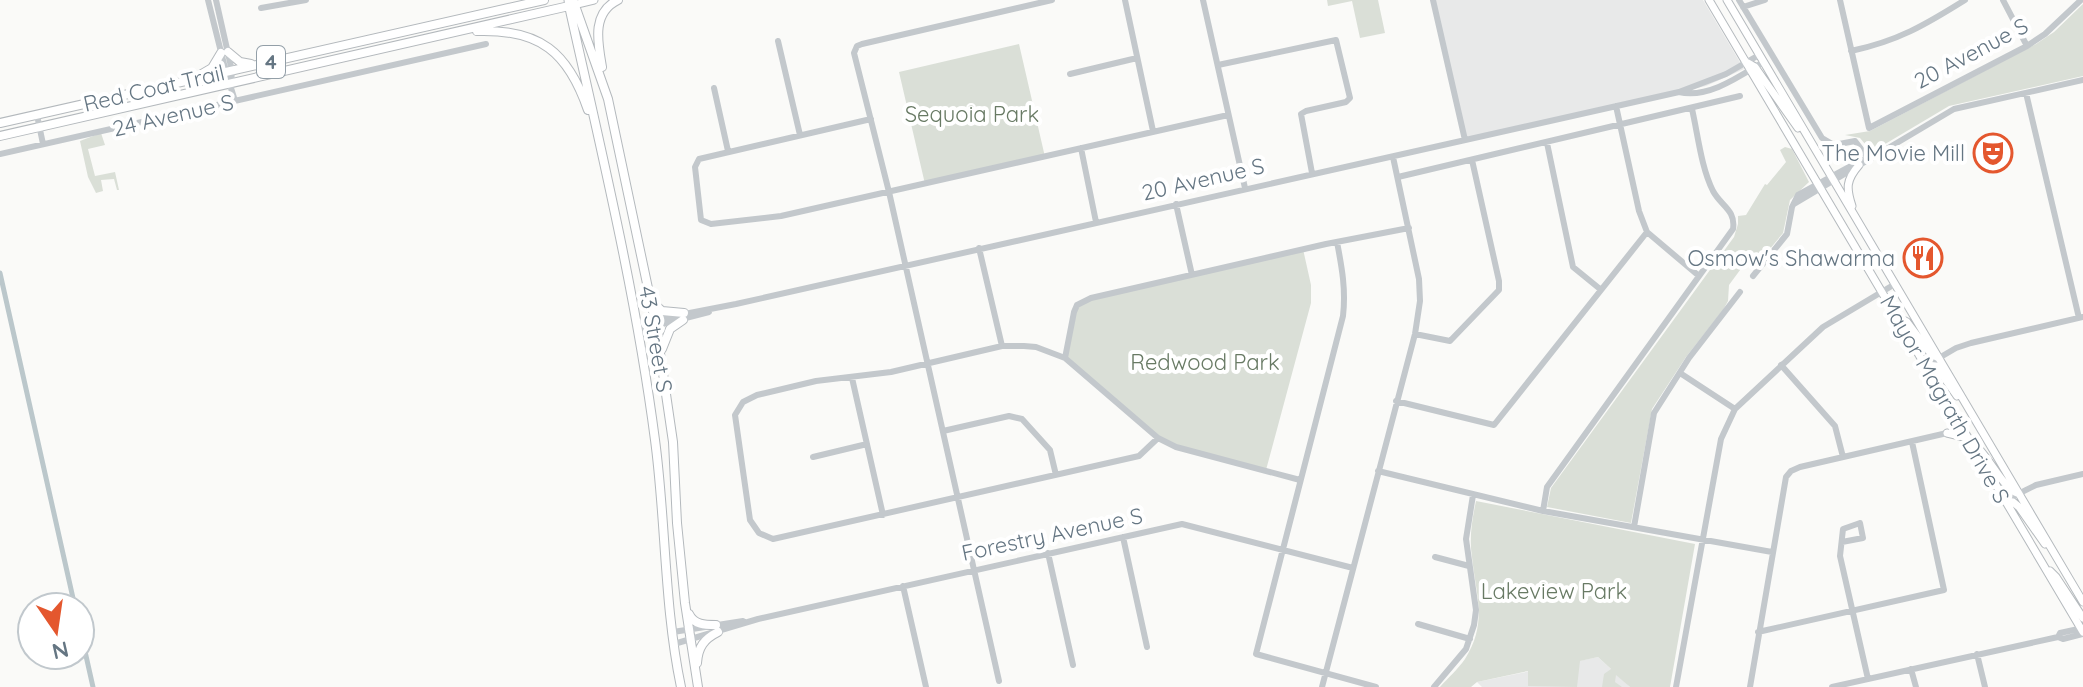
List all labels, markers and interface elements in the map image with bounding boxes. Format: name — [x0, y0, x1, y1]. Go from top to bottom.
street label: 20 Avenue S — [1909, 11, 2033, 95]
road number: 4 — [257, 46, 285, 78]
street label: Red Coat Trail — [81, 58, 227, 118]
street label: 24 Avenue S — [110, 88, 236, 142]
park label: Sequoia Park — [905, 100, 1039, 128]
theatre icon: The Movie Mill — [1972, 132, 2014, 174]
place label: The Movie Mill — [1822, 139, 1965, 167]
street label: 20 Avenue S — [1139, 151, 1267, 207]
restaurant icon: Osmow's Shawarma — [1902, 237, 1944, 279]
place label: Osmow's Shawarma — [1687, 244, 1895, 272]
street label: 43 Street S — [633, 284, 679, 394]
street label: Mayor Magrath Drive S — [1874, 290, 2016, 508]
park label: Redwood Park — [1130, 348, 1280, 376]
street label: Forestry Avenue S — [959, 501, 1145, 567]
park label: Lakeview Park — [1481, 577, 1627, 605]
north arrow — [16, 591, 96, 671]
text: N — [49, 635, 72, 666]

